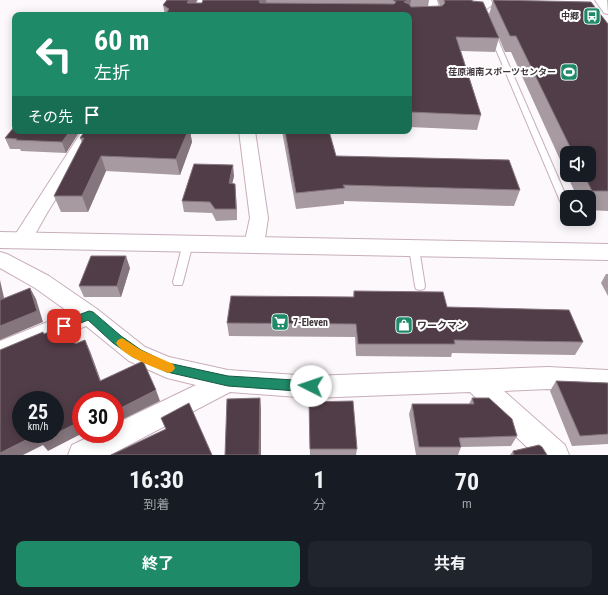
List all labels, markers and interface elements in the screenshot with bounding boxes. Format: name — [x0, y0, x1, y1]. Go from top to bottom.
bus stop icon: 中郷 — [582, 6, 602, 26]
place label: 中郷 — [561, 11, 579, 21]
text: 60 m — [94, 24, 150, 57]
icon: left — [28, 28, 80, 80]
text: 左折 — [94, 62, 130, 83]
sports icon: 荏原湘南スポーツセンター — [559, 62, 579, 82]
place label: 荏原湘南スポーツセンター — [448, 67, 556, 77]
icon: arrive — [81, 104, 103, 126]
text: その先 — [28, 108, 73, 126]
map controls — [560, 146, 596, 226]
button: sound — [560, 146, 596, 182]
button: search — [560, 190, 596, 226]
pin — [47, 309, 81, 343]
supermarket icon: 7-Eleven — [270, 312, 290, 332]
icon: arrive — [53, 315, 75, 337]
shop icon: ワークマン — [394, 315, 414, 335]
place label: 7-Eleven — [293, 317, 328, 328]
place label: ワークマン — [417, 320, 467, 331]
position arrow — [290, 365, 332, 407]
speed limit sign: 30 — [72, 391, 124, 443]
text: 25 — [28, 400, 48, 424]
text: km/h — [28, 421, 48, 432]
text: 16:30 — [129, 466, 184, 494]
text: 1 — [313, 466, 325, 494]
text: 70 — [455, 468, 479, 496]
text: m — [462, 496, 472, 511]
text: 到着 — [143, 497, 169, 512]
text: 分 — [313, 497, 326, 512]
button: 終了 — [16, 541, 300, 587]
button: 共有 — [308, 541, 592, 587]

